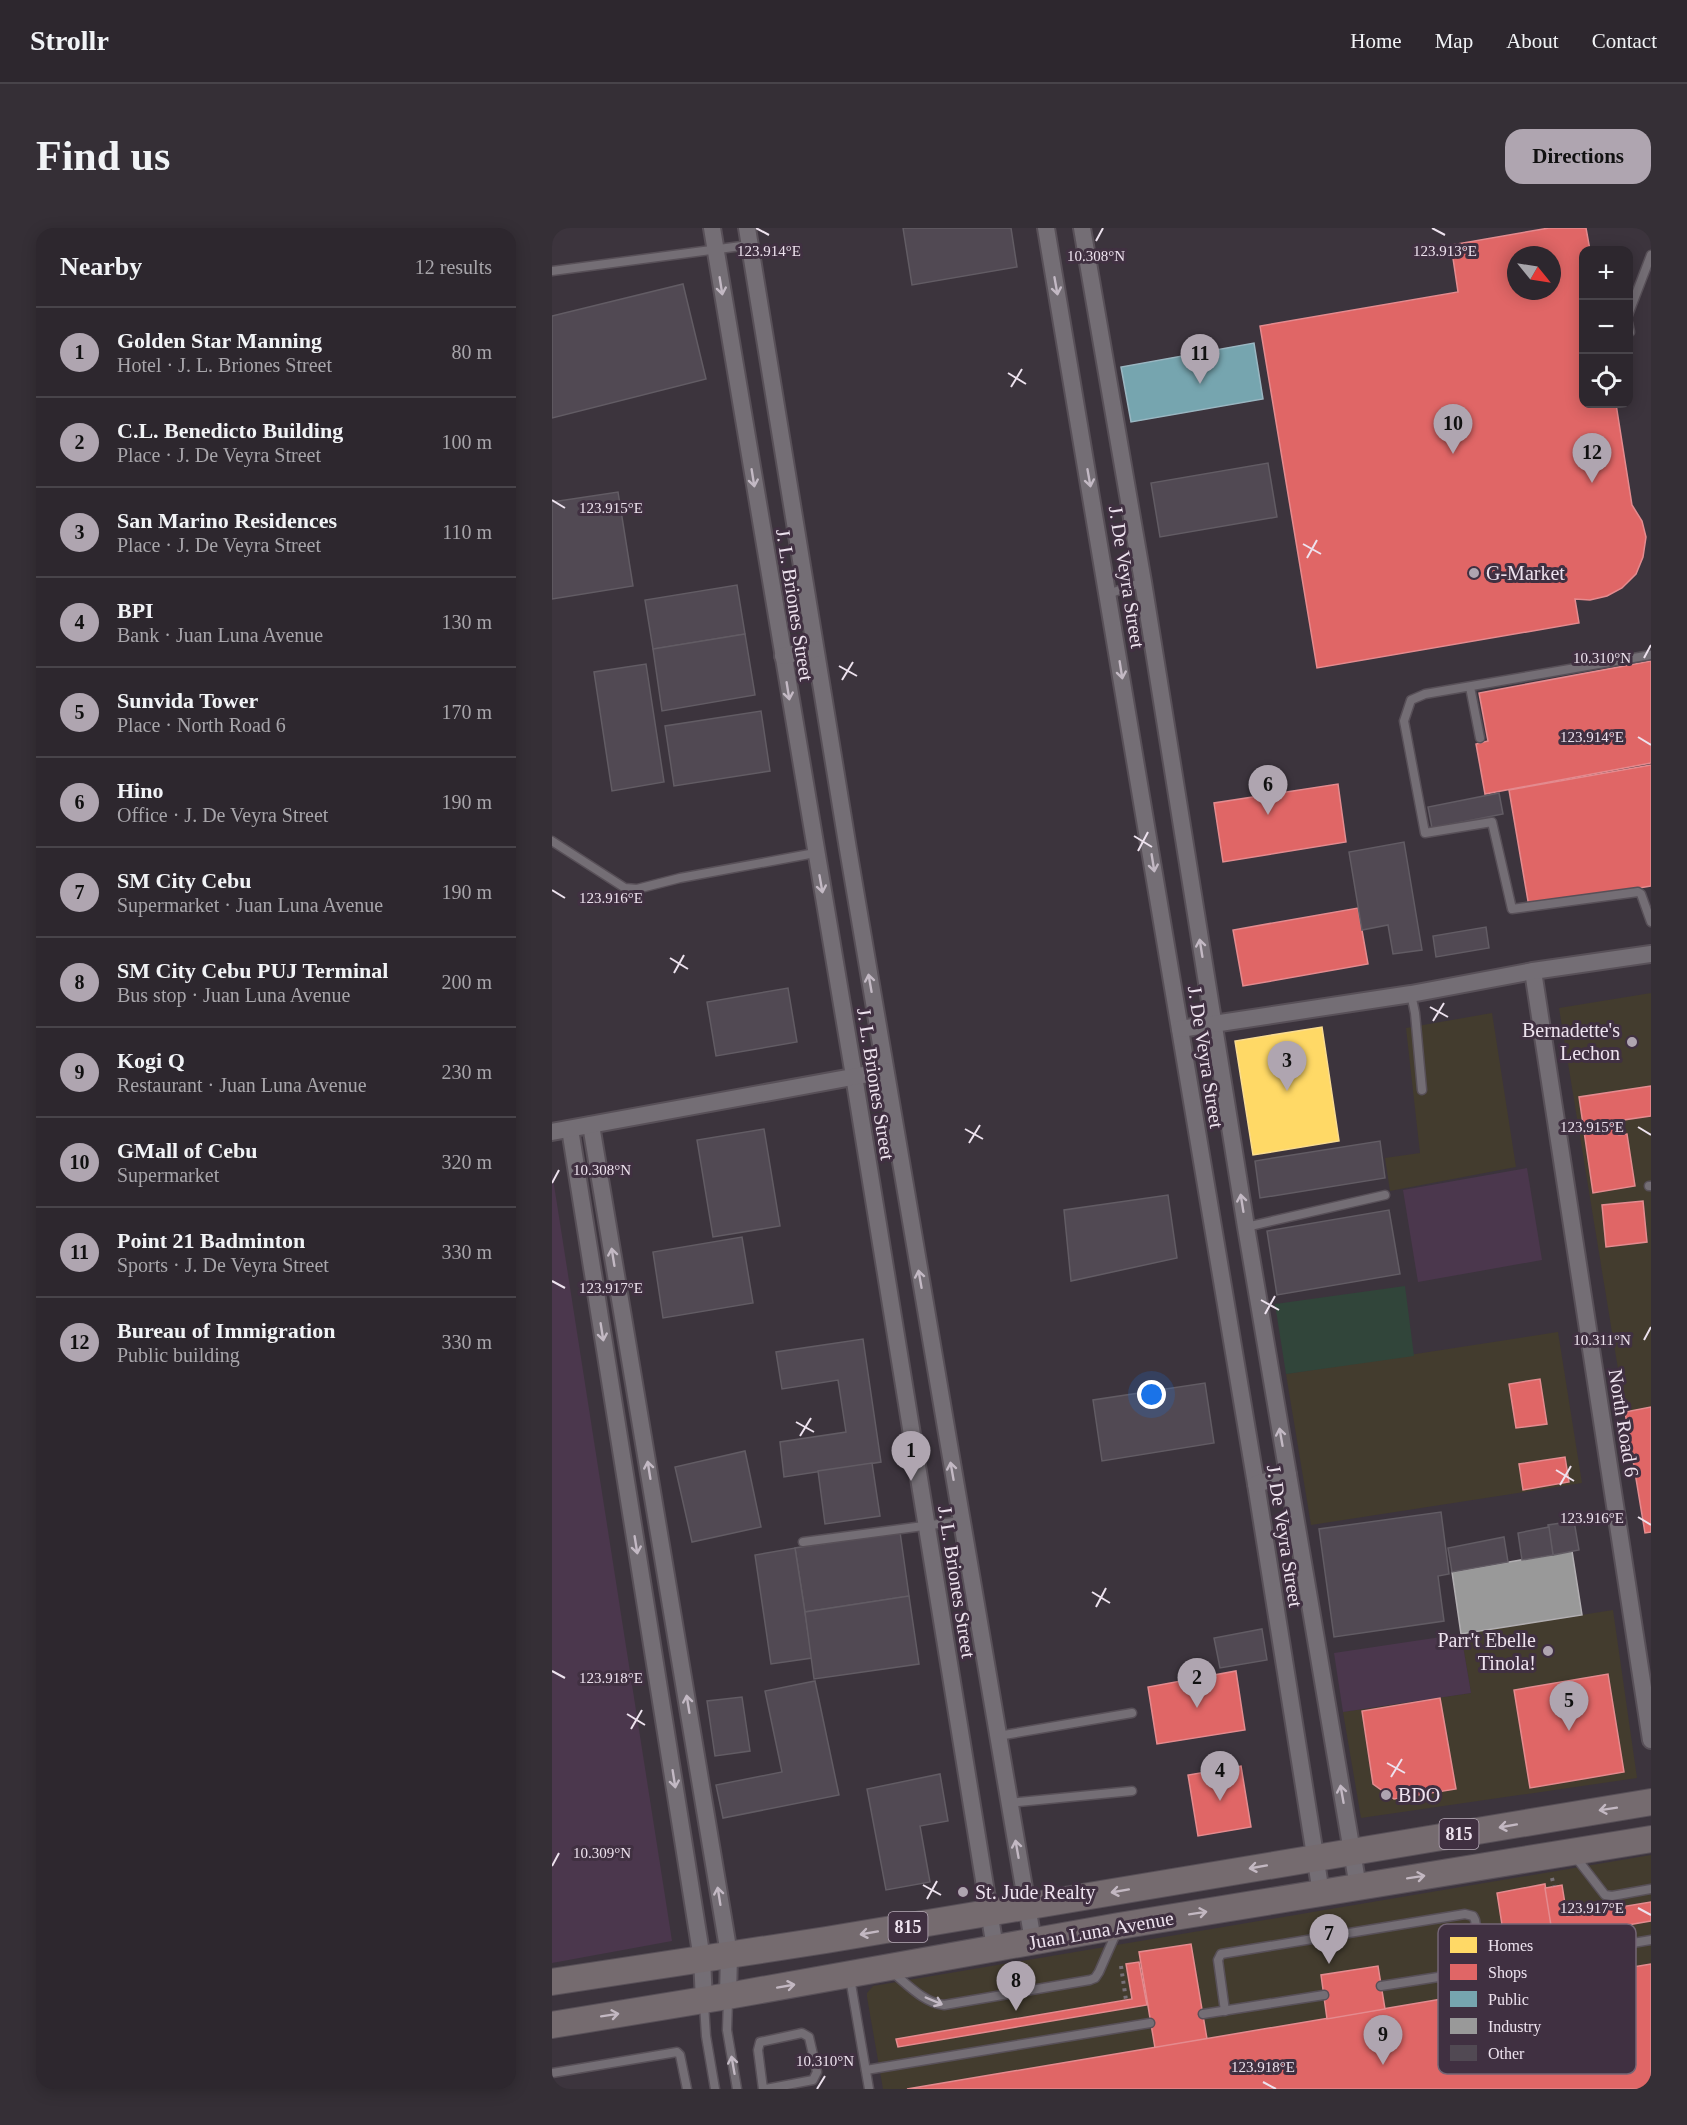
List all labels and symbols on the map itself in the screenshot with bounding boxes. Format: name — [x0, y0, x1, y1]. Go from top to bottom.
text: 123.914°E — [737, 243, 801, 259]
text: 123.913°E — [1413, 243, 1477, 259]
north arrow — [1507, 246, 1561, 300]
text: 10.308°N — [1067, 248, 1125, 264]
one-way arrow — [716, 275, 727, 295]
one-way arrow — [1051, 275, 1062, 295]
pin: 11 — [1180, 334, 1220, 384]
pin: 10 — [1434, 404, 1472, 454]
pin: 12 — [1572, 434, 1612, 483]
one-way arrow — [748, 468, 759, 487]
one-way arrow — [1083, 468, 1094, 487]
text: 123.915°E — [579, 500, 643, 516]
street label: J. De Veyra Street — [1104, 504, 1149, 650]
street label: J. L. Briones Street — [772, 527, 818, 683]
place label: G-Market — [1486, 562, 1565, 584]
marker: G-Market — [1467, 566, 1481, 580]
text: 10.310°N — [1573, 650, 1631, 666]
one-way arrow — [1116, 660, 1127, 680]
one-way arrow — [783, 681, 794, 701]
text: 123.914°E — [1560, 729, 1624, 745]
pin: 6 — [1248, 766, 1288, 815]
one-way arrow — [1147, 852, 1158, 872]
one-way arrow — [815, 873, 826, 893]
text: 123.916°E — [579, 890, 643, 906]
one-way arrow — [1196, 939, 1207, 959]
one-way arrow — [865, 973, 876, 993]
street label: J. De Veyra Street — [1183, 984, 1228, 1130]
street label: J. L. Briones Street — [853, 1006, 899, 1162]
place label: Bernadette's Lechon — [1522, 1019, 1620, 1064]
marker: Bernadette's Lechon — [1625, 1035, 1639, 1049]
pin: 3 — [1268, 1042, 1306, 1091]
text: 123.915°E — [1560, 1119, 1624, 1135]
text: 10.308°N — [573, 1162, 631, 1178]
one-way arrow — [1236, 1194, 1247, 1213]
one-way arrow — [608, 1248, 619, 1267]
one-way arrow — [914, 1269, 925, 1289]
text: 123.917°E — [579, 1280, 643, 1296]
one-way arrow — [597, 1322, 608, 1341]
text: 10.311°N — [1573, 1332, 1631, 1348]
street label: North Road 6 — [1605, 1368, 1643, 1478]
your location — [1137, 1380, 1166, 1409]
one-way arrow — [1275, 1427, 1286, 1447]
pin: 1 — [892, 1432, 930, 1481]
one-way arrow — [643, 1461, 654, 1481]
one-way arrow — [947, 1461, 958, 1481]
street label: J. De Veyra Street — [1262, 1463, 1307, 1609]
street label: J. L. Briones Street — [934, 1504, 980, 1660]
text: 123.916°E — [1560, 1510, 1624, 1526]
one-way arrow — [631, 1535, 642, 1555]
place label: Parr't Ebelle Tinola! — [1437, 1629, 1536, 1674]
marker: Parr't Ebelle Tinola! — [1541, 1644, 1555, 1658]
pin: 2 — [1178, 1658, 1216, 1708]
text: 123.918°E — [579, 1670, 643, 1686]
pin: 5 — [1550, 1682, 1588, 1731]
one-way arrow — [682, 1695, 693, 1714]
pin: 4 — [1200, 1752, 1240, 1801]
one-way arrow — [668, 1769, 679, 1789]
place label: BDO — [1398, 1784, 1440, 1806]
one-way arrow — [1337, 1785, 1348, 1805]
marker: BDO — [1379, 1788, 1393, 1802]
one-way arrow — [1599, 1804, 1619, 1815]
road number: 815 — [1440, 1819, 1478, 1849]
one-way arrow — [1499, 1821, 1519, 1832]
one-way arrow — [1011, 1840, 1022, 1860]
text: 10.309°N — [573, 1845, 631, 1861]
one-way arrow — [1248, 1862, 1268, 1873]
one-way arrow — [1405, 1871, 1425, 1882]
place label: St. Jude Realty — [975, 1881, 1096, 1904]
marker: St. Jude Realty — [956, 1885, 970, 1899]
one-way arrow — [1110, 1886, 1130, 1897]
one-way arrow — [714, 1887, 725, 1907]
text: 123.917°E — [1560, 1900, 1624, 1916]
street label: Juan Luna Avenue — [1027, 1906, 1176, 1954]
one-way arrow — [1187, 1908, 1207, 1919]
road number: 815 — [888, 1912, 928, 1942]
pin: 7 — [1310, 1914, 1348, 1964]
legend — [1438, 1924, 1636, 2074]
one-way arrow — [860, 1928, 880, 1939]
text: Homes — [1488, 1937, 1533, 1954]
pin: 8 — [996, 1962, 1036, 2011]
text: Shops — [1488, 1964, 1527, 1982]
one-way arrow — [776, 1980, 795, 1991]
text: Public — [1488, 1991, 1529, 2008]
one-way arrow — [924, 1996, 942, 2007]
one-way arrow — [599, 2010, 619, 2021]
pin: 9 — [1364, 2016, 1402, 2065]
text: Industry — [1488, 2018, 1541, 2036]
text: Other — [1488, 2045, 1525, 2062]
text: 10.310°N — [796, 2053, 854, 2069]
one-way arrow — [727, 2056, 738, 2076]
text: 123.918°E — [1231, 2059, 1295, 2075]

